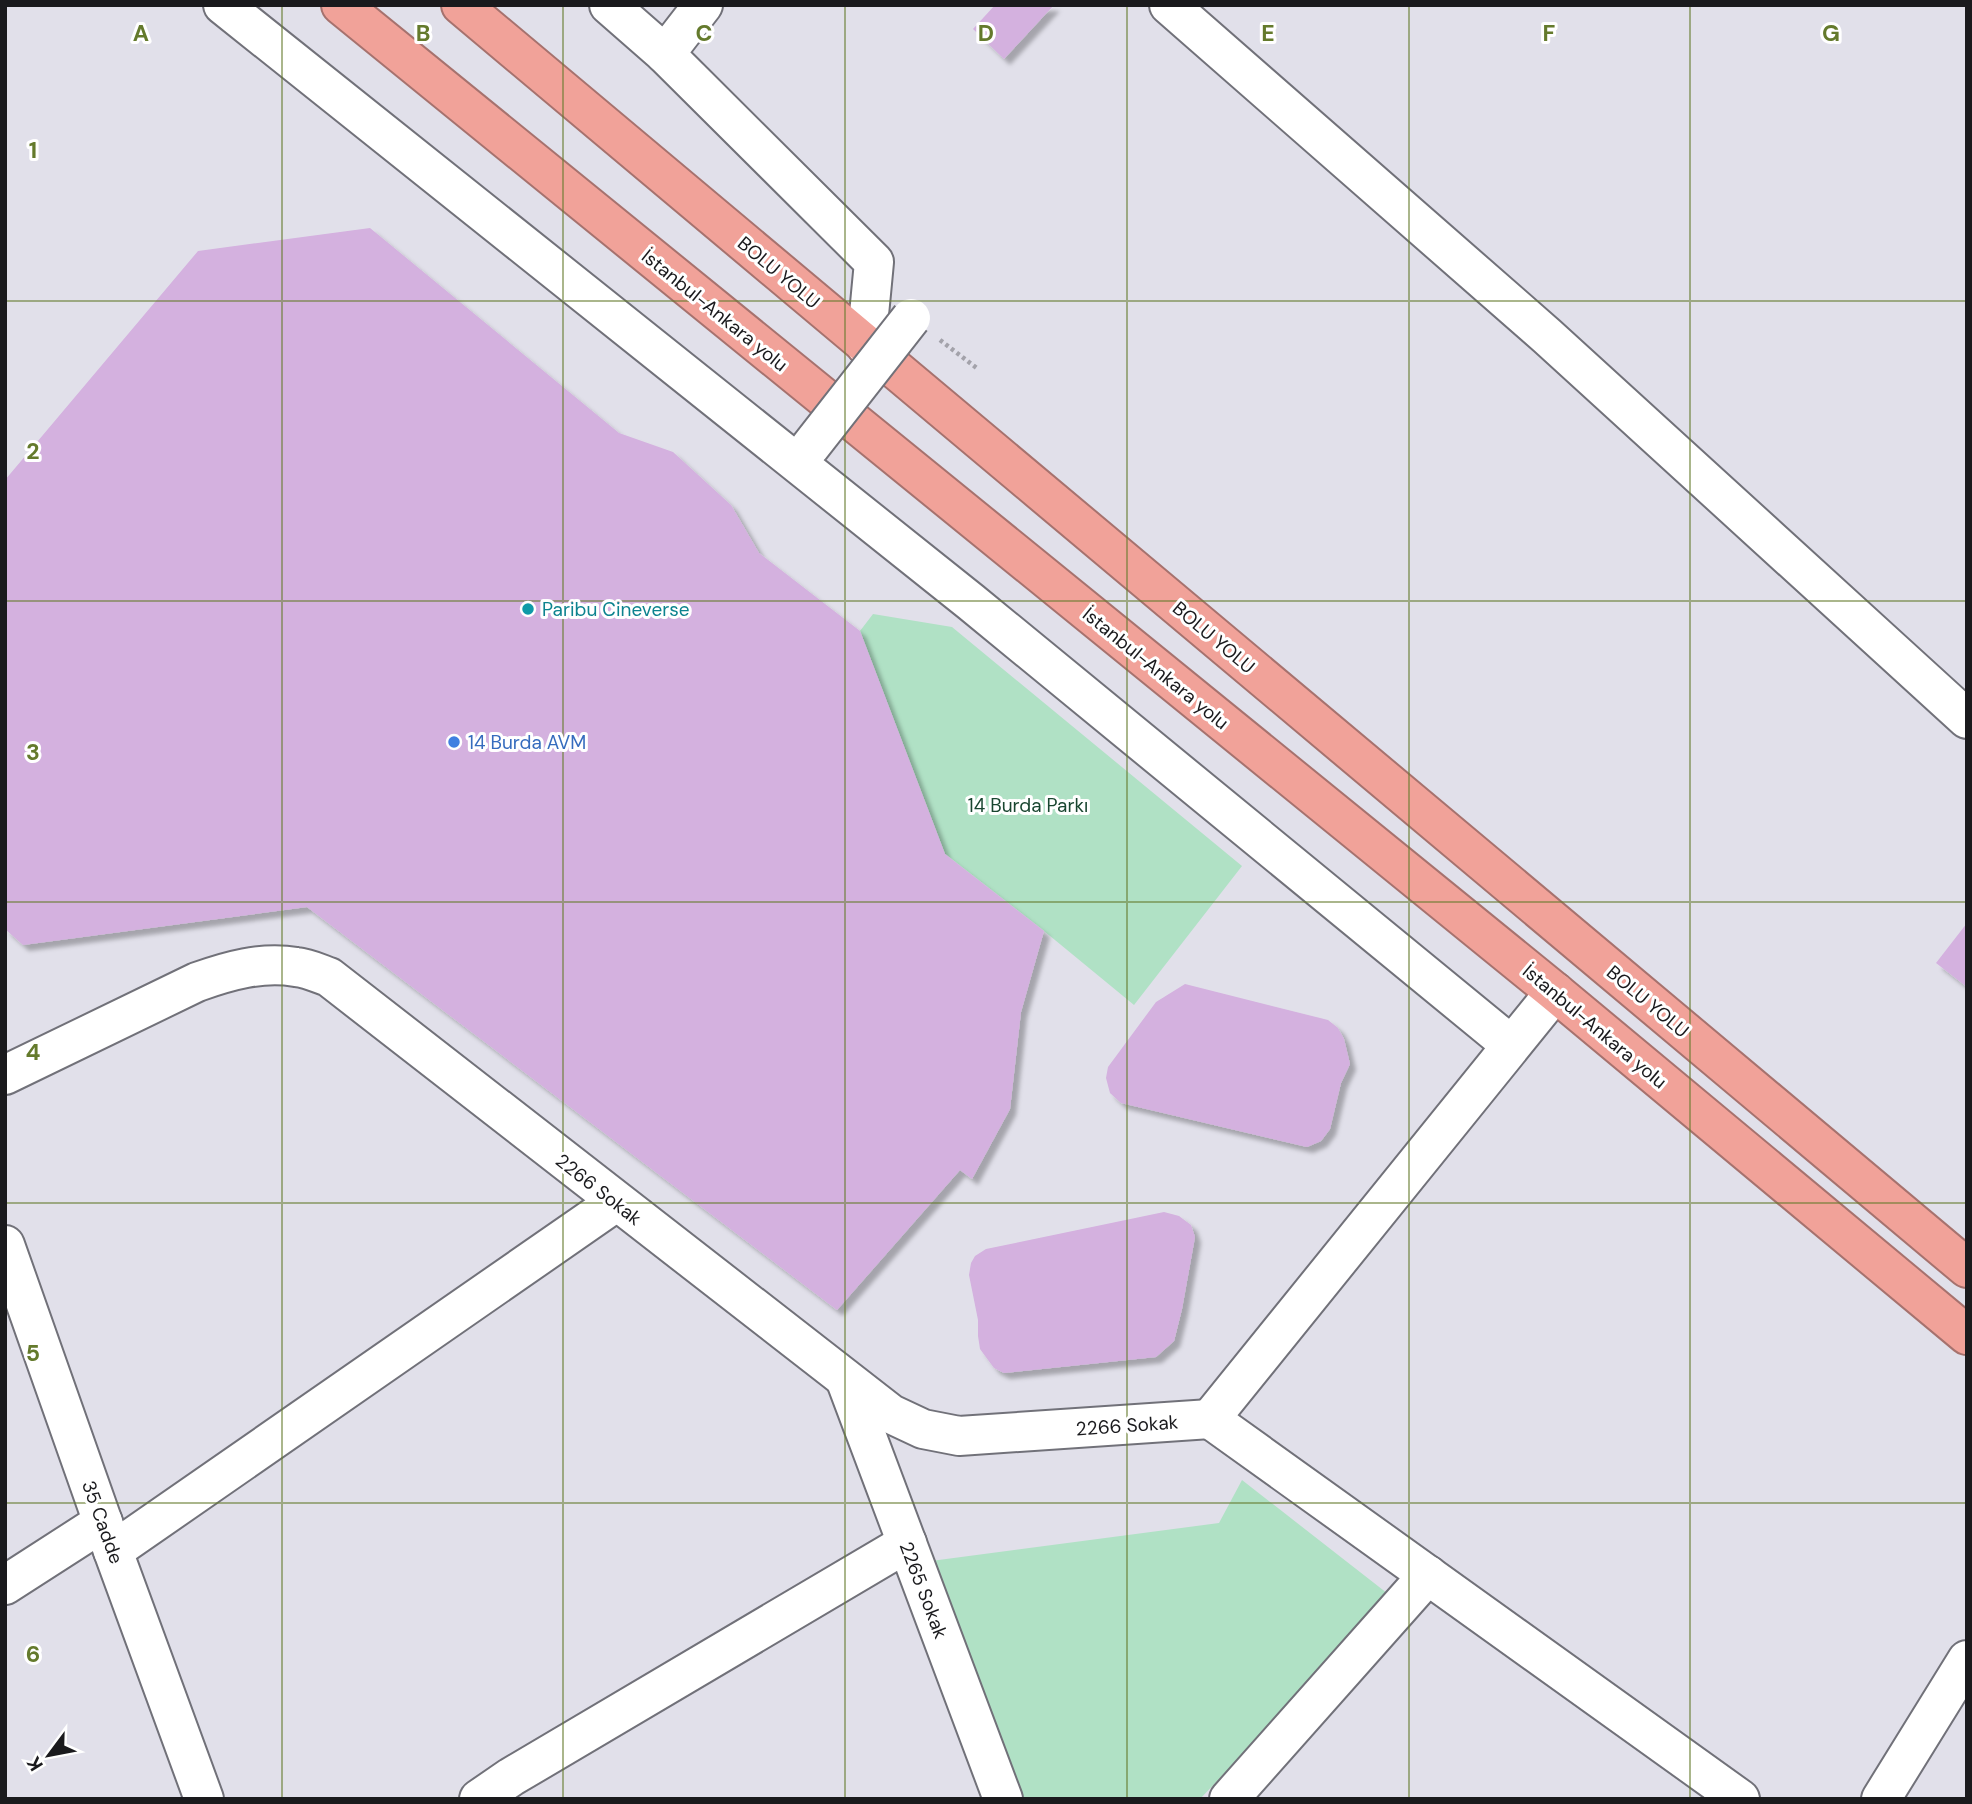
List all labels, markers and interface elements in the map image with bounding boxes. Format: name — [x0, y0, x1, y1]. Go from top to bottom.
text: A — [133, 18, 149, 48]
text: B — [416, 18, 430, 48]
text: C — [696, 18, 712, 48]
text: D — [978, 18, 994, 48]
text: E — [1261, 18, 1275, 48]
text: F — [1543, 18, 1556, 48]
text: G — [1822, 18, 1840, 48]
text: 1 — [29, 135, 37, 165]
street label: BOLU YOLU — [732, 231, 825, 314]
street label: İstanbul-Ankara yolu — [637, 244, 793, 377]
text: 2 — [26, 436, 40, 466]
street label: BOLU YOLU — [1167, 596, 1260, 679]
place label: Paribu Cineverse — [542, 597, 690, 622]
marker: Paribu Cineverse — [520, 601, 536, 617]
street label: İstanbul-Ankara yolu — [1078, 602, 1234, 735]
place label: 14 Burda AVM — [468, 730, 586, 755]
marker: 14 Burda AVM — [446, 734, 462, 750]
text: 3 — [26, 737, 40, 767]
park label: 14 Burda Parkı — [968, 793, 1088, 818]
street label: İstanbul-Ankara yolu — [1517, 959, 1672, 1094]
street label: BOLU YOLU — [1601, 960, 1694, 1043]
text: 4 — [26, 1037, 41, 1067]
street label: 2266 Sokak — [551, 1148, 647, 1231]
text: 5 — [26, 1338, 40, 1368]
street label: 2266 Sokak — [1075, 1409, 1179, 1442]
street label: 35 Cadde — [76, 1477, 129, 1567]
street label: 2265 Sokak — [894, 1538, 954, 1643]
text: 6 — [26, 1639, 40, 1669]
north arrow — [14, 1720, 84, 1790]
text: K — [21, 1752, 49, 1776]

